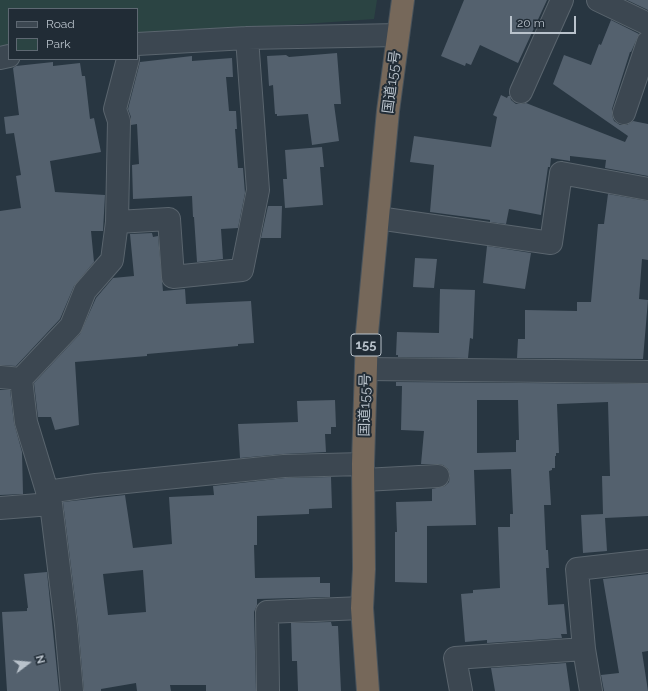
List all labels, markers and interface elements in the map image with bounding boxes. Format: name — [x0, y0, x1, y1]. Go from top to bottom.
legend — [8, 8, 138, 60]
scale bar — [512, 8, 578, 34]
text: 20 m — [517, 16, 545, 30]
text: Road — [46, 17, 75, 31]
text: Park — [46, 37, 71, 51]
street label: 国道155号 — [380, 50, 404, 114]
road number: 155 — [351, 334, 381, 356]
street label: 国道155号 — [356, 373, 374, 437]
north arrow — [8, 643, 48, 683]
text: N — [33, 654, 47, 665]

